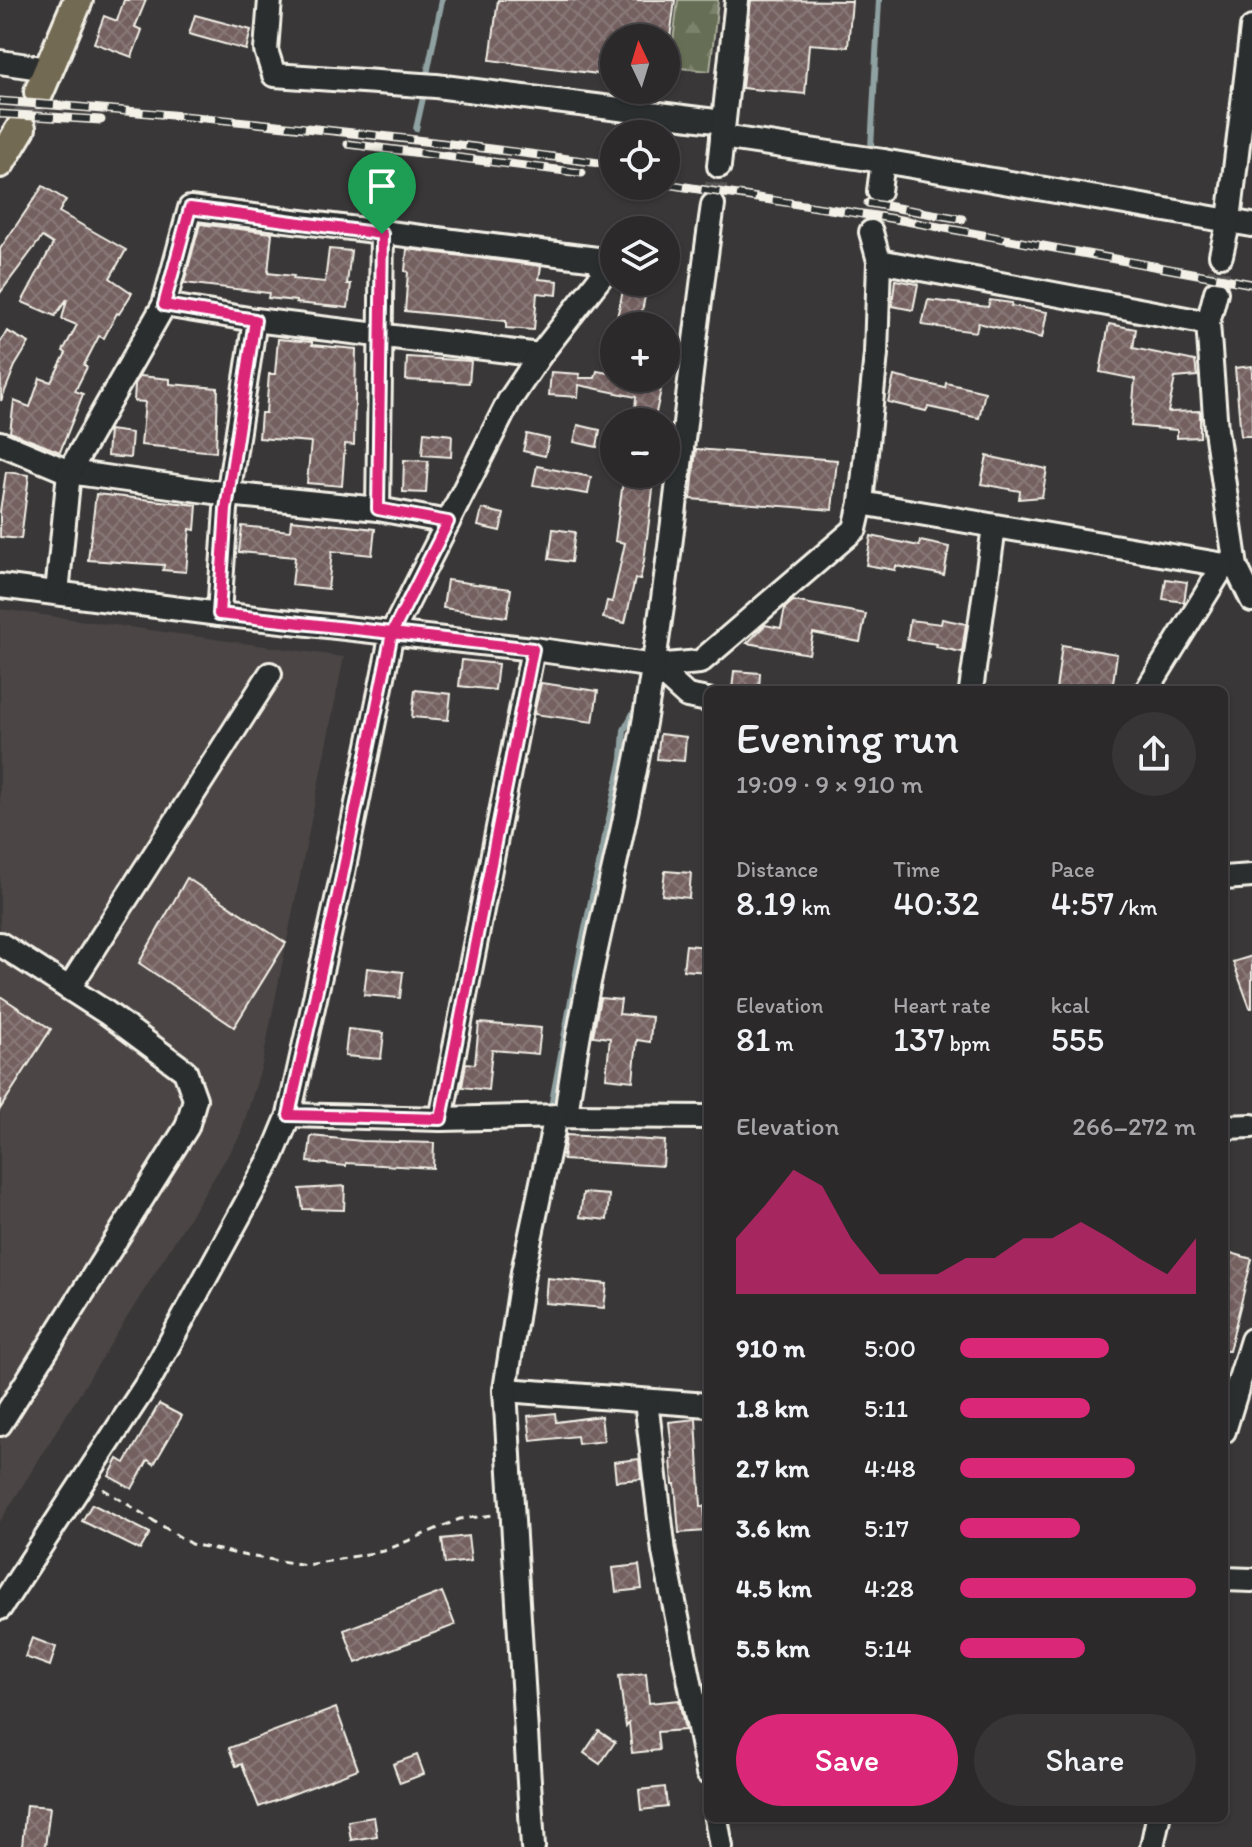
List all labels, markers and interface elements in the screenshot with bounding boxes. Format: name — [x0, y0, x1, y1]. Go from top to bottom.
north arrow — [600, 24, 680, 104]
map controls — [600, 24, 680, 488]
button: locate — [600, 120, 680, 200]
pin — [348, 152, 416, 234]
icon: arrive — [360, 164, 404, 208]
button: layers — [600, 216, 680, 296]
button: + — [600, 312, 680, 392]
button: − — [600, 408, 680, 488]
text: Evening run — [736, 711, 959, 764]
button: share — [1112, 712, 1196, 796]
text: 19:09 · 9 × 910 m — [736, 768, 923, 800]
text: Distance — [736, 856, 818, 883]
text: Time — [893, 856, 940, 883]
text: Pace — [1051, 856, 1095, 883]
text: 8.19 — [736, 883, 797, 924]
text: 40:32 — [893, 883, 979, 924]
text: 4:57 — [1051, 883, 1114, 924]
text: km — [797, 894, 831, 921]
text: /km — [1114, 894, 1157, 921]
text: Elevation — [736, 992, 823, 1019]
text: Heart rate — [893, 992, 991, 1019]
text: kcal — [1051, 992, 1090, 1019]
text: 81 — [736, 1019, 770, 1060]
text: 137 — [893, 1019, 945, 1060]
text: 555 — [1051, 1019, 1104, 1060]
text: m — [770, 1030, 794, 1057]
text: bpm — [945, 1030, 990, 1057]
text: Elevation — [736, 1110, 839, 1142]
text: 266–272 m — [1072, 1110, 1196, 1142]
text: 910 m — [736, 1332, 805, 1364]
text: 5:00 — [864, 1332, 916, 1364]
text: 1.8 km — [736, 1392, 809, 1424]
text: 5:11 — [864, 1392, 908, 1424]
text: 2.7 km — [736, 1452, 809, 1484]
text: 4:48 — [864, 1452, 916, 1484]
text: 3.6 km — [736, 1512, 811, 1544]
text: 5:17 — [864, 1512, 909, 1544]
text: 4.5 km — [736, 1572, 812, 1604]
text: 4:28 — [864, 1572, 914, 1604]
text: 5.5 km — [736, 1632, 810, 1664]
text: 5:14 — [864, 1632, 912, 1664]
button: Save — [736, 1714, 958, 1806]
button: Share — [974, 1714, 1196, 1806]

